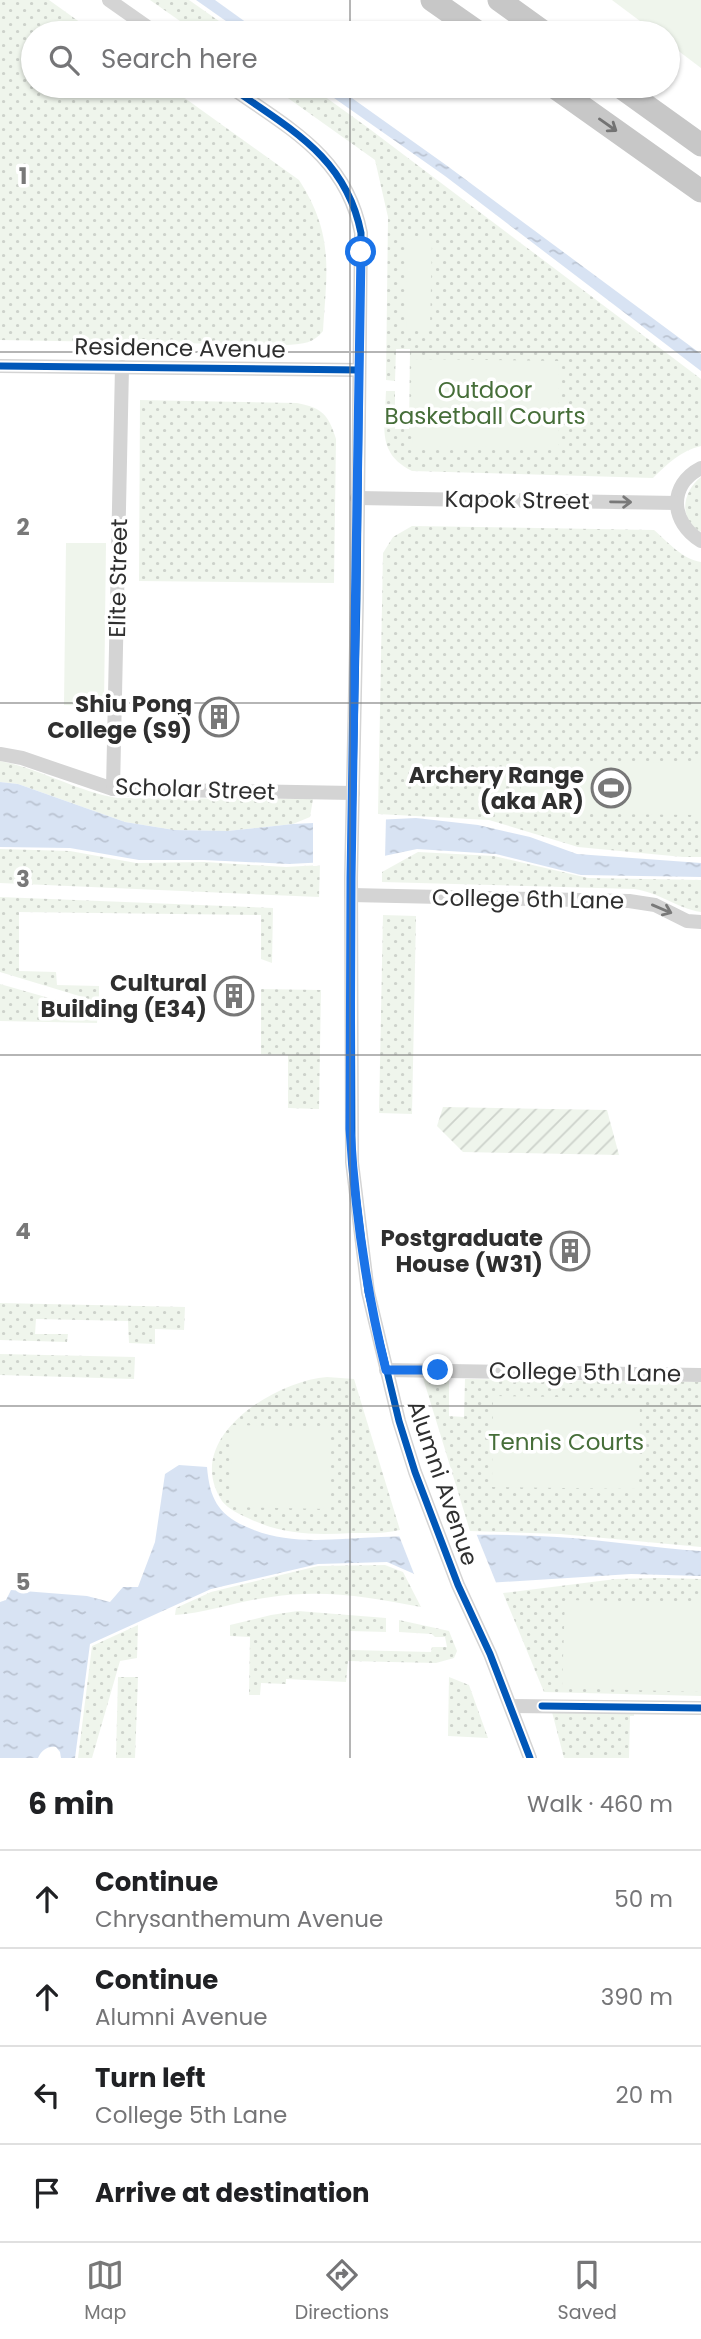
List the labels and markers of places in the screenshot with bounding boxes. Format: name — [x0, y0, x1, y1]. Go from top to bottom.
place label: Shiu Pong College (S9) — [47, 688, 192, 746]
building icon: Shiu Pong College (S9) — [198, 696, 240, 738]
place label: Archery Range (aka AR) — [408, 759, 584, 817]
sports icon: Archery Range (aka AR) — [590, 767, 632, 809]
place label: Cultural Building (E34) — [41, 967, 207, 1025]
building icon: Cultural Building (E34) — [213, 975, 255, 1017]
place label: Postgraduate House (W31) — [381, 1222, 543, 1280]
building icon: Postgraduate House (W31) — [549, 1230, 591, 1272]

